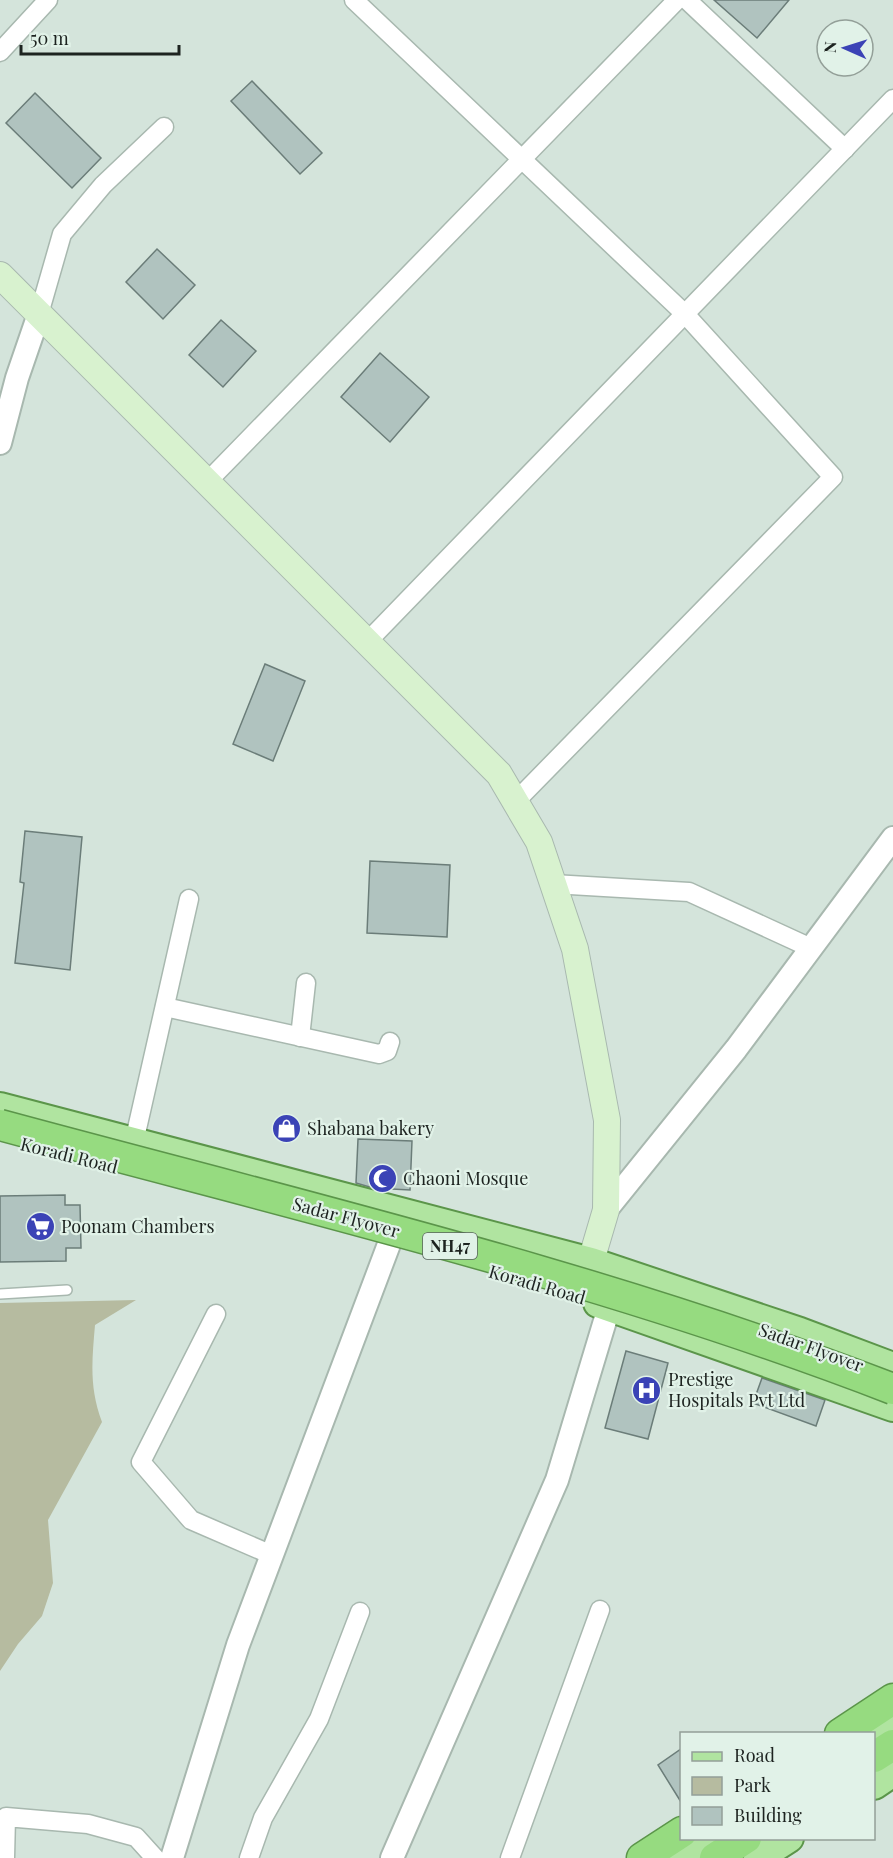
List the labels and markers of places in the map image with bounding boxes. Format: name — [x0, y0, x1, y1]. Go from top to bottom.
shop icon: Shabana bakery — [270, 1113, 302, 1145]
place label: Shabana bakery — [307, 1116, 434, 1140]
mosque icon: Chaoni Mosque — [366, 1163, 398, 1195]
place label: Chaoni Mosque — [403, 1166, 528, 1190]
supermarket icon: Poonam Chambers — [24, 1211, 56, 1243]
place label: Poonam Chambers — [61, 1214, 214, 1238]
place label: Prestige Hospitals Pvt Ltd — [668, 1367, 806, 1412]
hospital icon: Prestige Hospitals Pvt Ltd — [631, 1374, 663, 1406]

